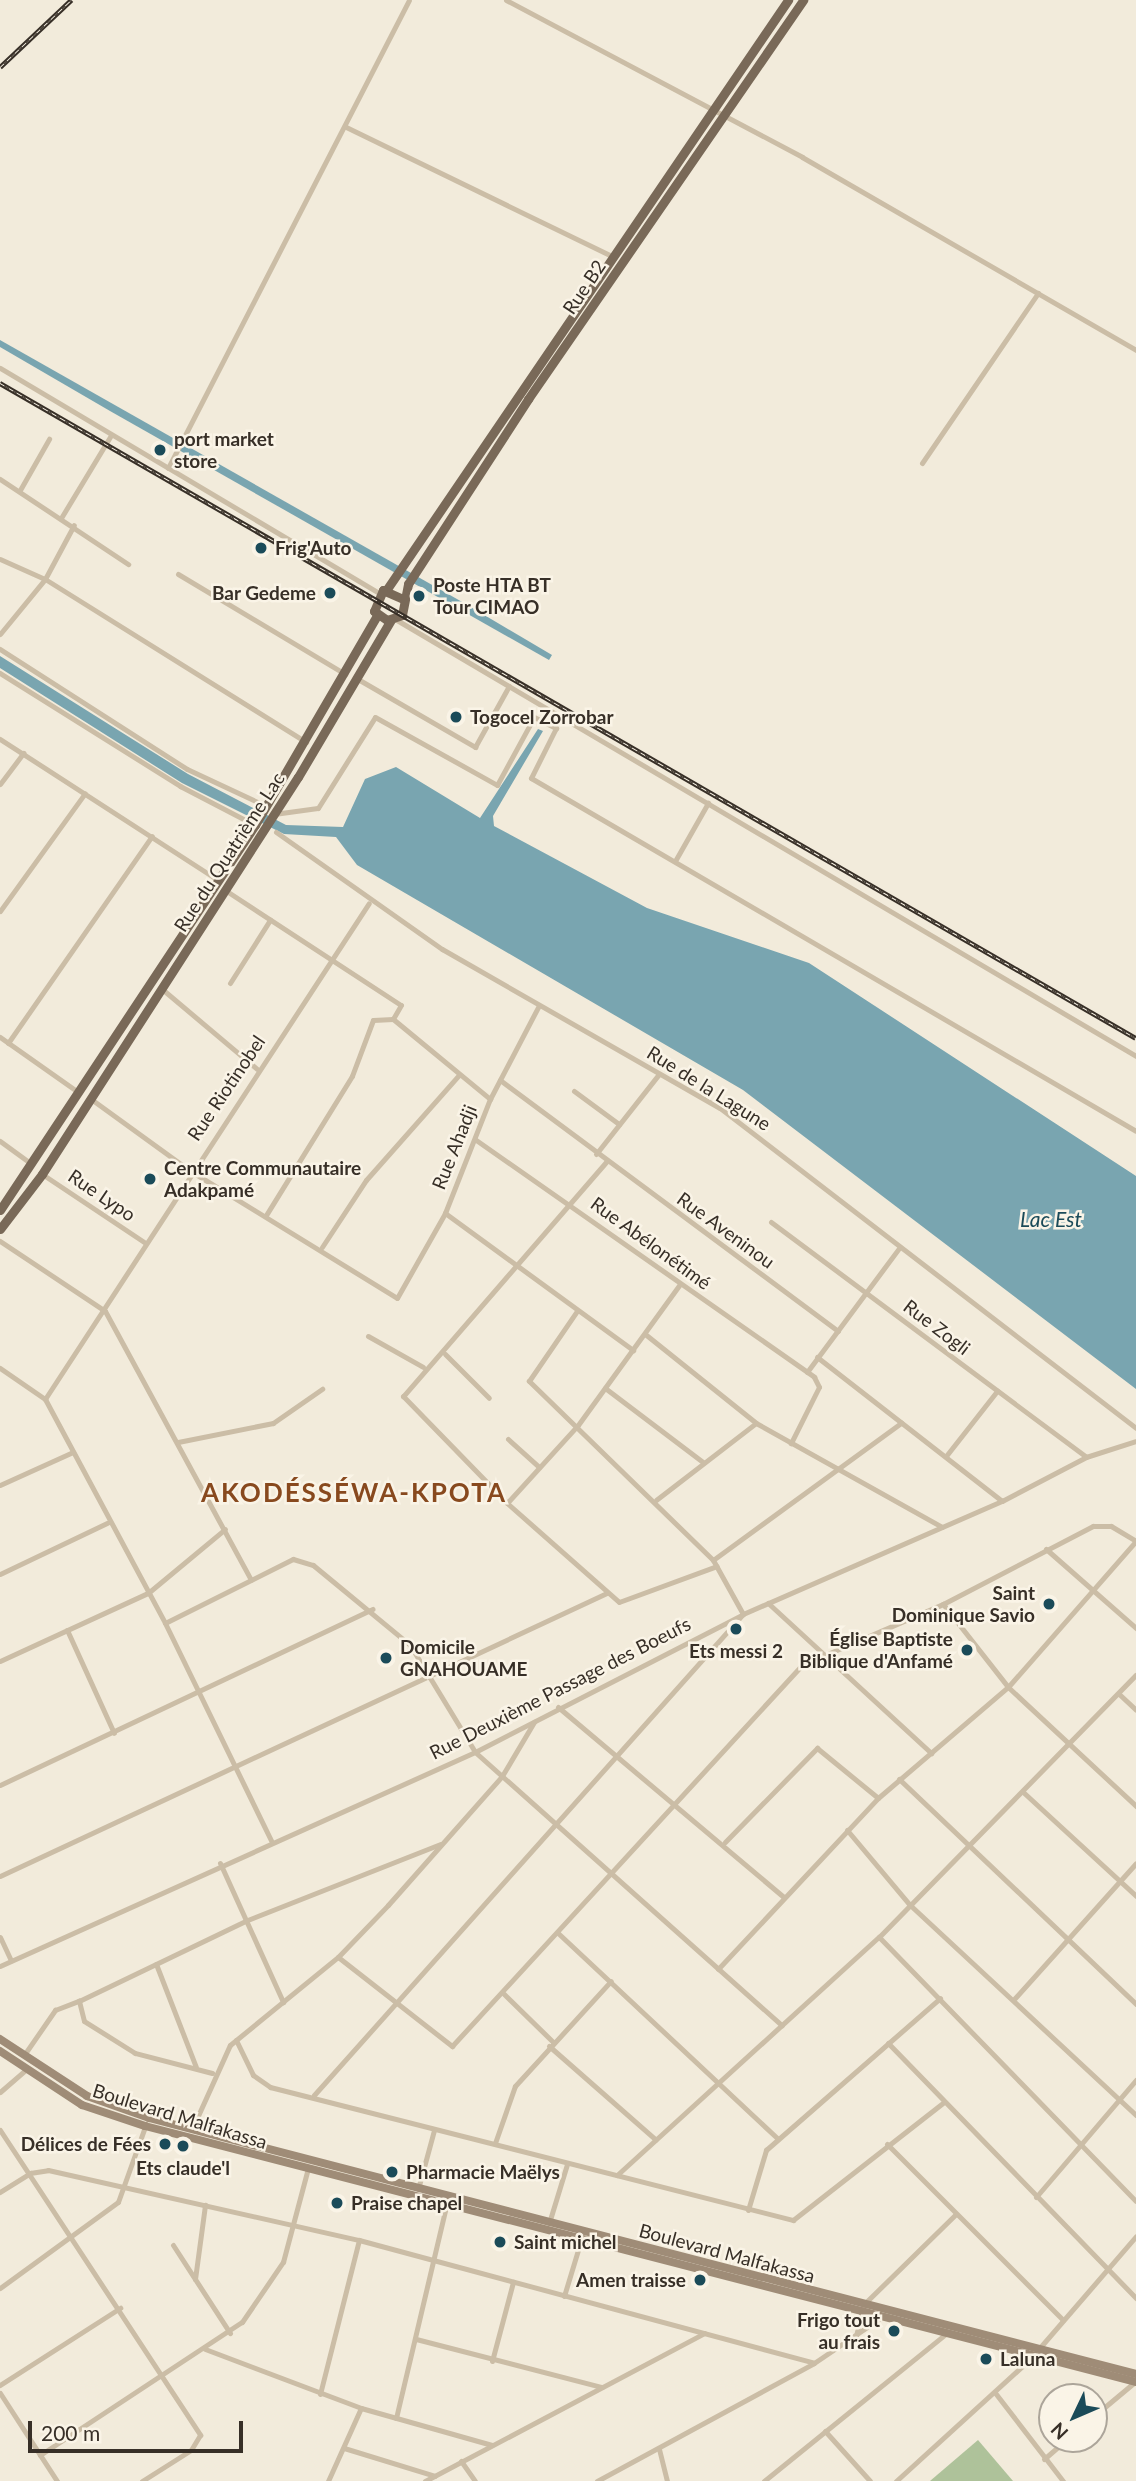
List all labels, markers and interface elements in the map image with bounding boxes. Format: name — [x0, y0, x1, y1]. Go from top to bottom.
street label: Rue B2 — [558, 256, 610, 318]
place label: port market store — [174, 428, 274, 472]
marker: port market store — [152, 442, 168, 458]
place label: Frig'Auto — [275, 537, 351, 559]
marker: Frig'Auto — [253, 540, 269, 556]
place label: Poste HTA BT Tour CIMAO — [433, 574, 552, 618]
place label: Bar Gedeme — [211, 582, 316, 604]
marker: Bar Gedeme — [322, 585, 338, 601]
marker: Poste HTA BT Tour CIMAO — [411, 588, 427, 604]
place label: Togocel Zorrobar — [470, 706, 614, 728]
marker: Togocel Zorrobar — [448, 709, 464, 725]
street label: Rue du Quatrième Lac — [169, 768, 289, 936]
street label: Rue Riotinobel — [182, 1031, 270, 1145]
street label: Rue de la Lagune — [643, 1041, 775, 1135]
street label: Rue Ahadji — [427, 1101, 481, 1193]
place label: Centre Communautaire Adakpamé — [164, 1157, 361, 1201]
street label: Rue Lypo — [64, 1164, 140, 1226]
marker: Centre Communautaire Adakpamé — [142, 1171, 158, 1187]
street label: Rue Aveninou — [672, 1187, 780, 1273]
street label: Rue Abélonétimé — [586, 1192, 716, 1294]
water label: Lac Est — [1020, 1206, 1082, 1232]
street label: Rue Zogli — [899, 1295, 975, 1359]
district label: AKODÉSSÉWA-KPOTA — [203, 1477, 505, 1509]
place label: Saint Dominique Savio — [892, 1582, 1035, 1626]
marker: Saint Dominique Savio — [1041, 1596, 1057, 1612]
street label: Rue Deuxième Passage des Boeufs — [426, 1612, 694, 1764]
marker: Ets messi 2 — [728, 1621, 744, 1637]
place label: Église Baptiste Biblique d'Anfamé — [799, 1628, 953, 1672]
place label: Domicile GNAHOUAME — [400, 1636, 527, 1680]
place label: Ets messi 2 — [689, 1640, 783, 1662]
marker: Église Baptiste Biblique d'Anfamé — [959, 1642, 975, 1658]
marker: Domicile GNAHOUAME — [378, 1650, 394, 1666]
street label: Boulevard Malfakassa — [90, 2079, 270, 2153]
place label: Délices de Fées — [21, 2133, 151, 2155]
marker: Délices de Fées — [157, 2136, 173, 2152]
marker: Ets claude'l — [175, 2138, 191, 2154]
place label: Ets claude'l — [136, 2157, 230, 2179]
place label: Pharmacie Maëlys — [406, 2161, 560, 2183]
marker: Pharmacie Maëlys — [384, 2164, 400, 2180]
place label: Praise chapel — [351, 2192, 462, 2214]
marker: Praise chapel — [329, 2195, 345, 2211]
street label: Boulevard Malfakassa — [637, 2219, 817, 2287]
place label: Saint michel — [514, 2231, 617, 2253]
marker: Saint michel — [492, 2234, 508, 2250]
place label: Amen traisse — [576, 2269, 686, 2291]
marker: Amen traisse — [692, 2272, 708, 2288]
place label: Frigo tout au frais — [797, 2309, 880, 2353]
marker: Frigo tout au frais — [886, 2323, 902, 2339]
place label: Laluna — [1000, 2348, 1055, 2370]
marker: Laluna — [978, 2351, 994, 2367]
north arrow — [1038, 2383, 1108, 2453]
scale bar — [32, 2408, 247, 2452]
text: N — [1046, 2418, 1072, 2445]
text: 200 m — [41, 2420, 100, 2445]

